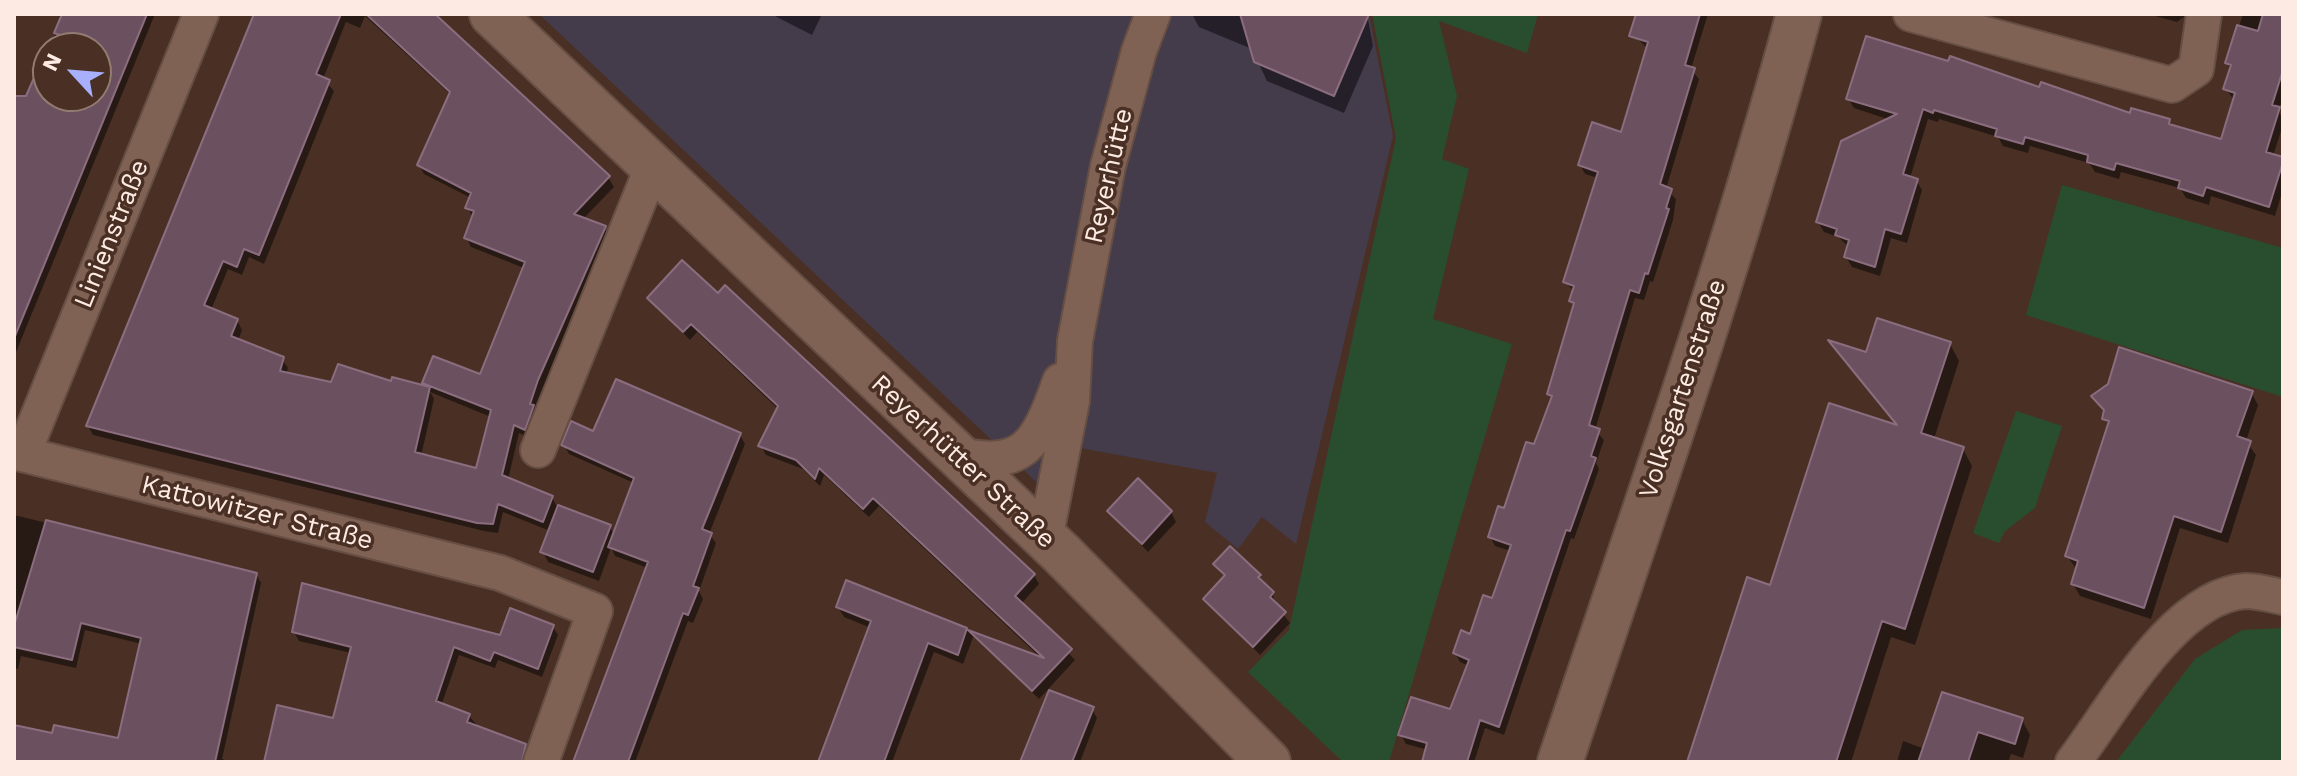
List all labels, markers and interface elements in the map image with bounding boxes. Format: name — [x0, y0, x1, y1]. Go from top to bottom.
north arrow — [32, 32, 112, 112]
text: N — [37, 49, 67, 75]
street label: Reyerhütte — [1078, 105, 1140, 247]
street label: Linienstraße — [68, 155, 156, 313]
street label: Volksgartenstraße — [1633, 276, 1733, 502]
street label: Reyerhütter Straße — [864, 369, 1062, 555]
street label: Kattowitzer Straße — [138, 469, 376, 557]

